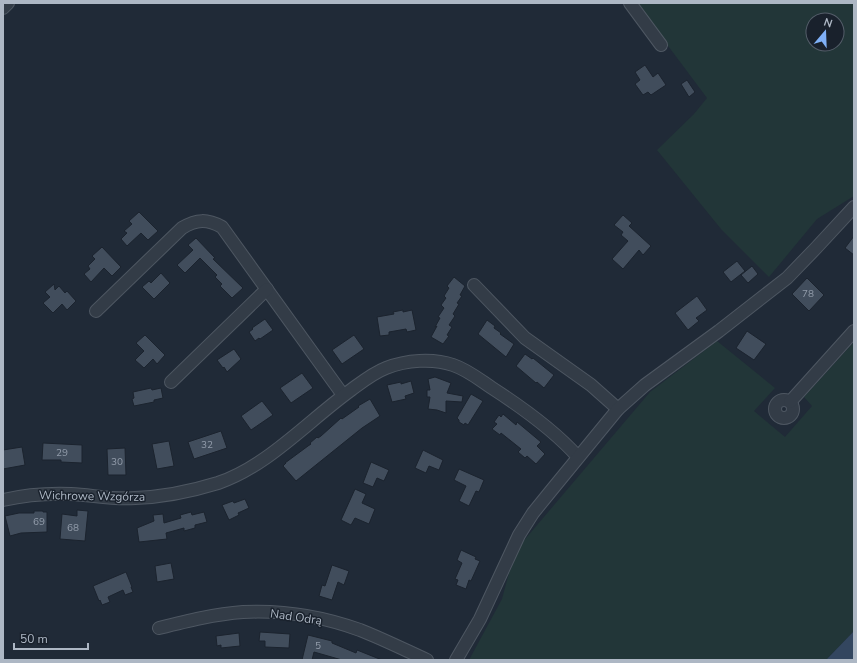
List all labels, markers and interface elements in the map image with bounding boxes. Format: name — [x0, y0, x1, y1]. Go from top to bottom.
north arrow — [805, 12, 845, 52]
text: N — [822, 15, 834, 31]
house number: 78 — [802, 287, 814, 301]
house number: 32 — [201, 438, 213, 452]
house number: 29 — [56, 446, 68, 460]
house number: 30 — [111, 455, 123, 469]
street label: Wichrowe Wzgórza — [39, 487, 145, 505]
house number: 69 — [33, 515, 45, 529]
house number: 68 — [67, 521, 79, 535]
street label: Nad Odrą — [269, 605, 323, 629]
scale bar — [14, 625, 88, 651]
text: 50 m — [20, 631, 48, 647]
house number: 5 — [315, 639, 321, 653]

